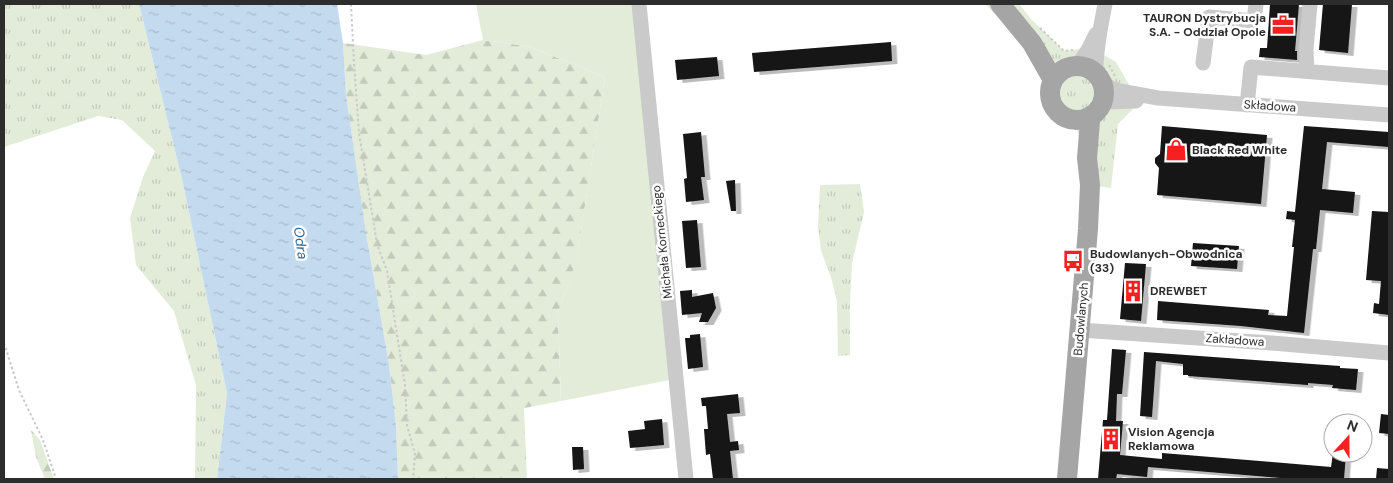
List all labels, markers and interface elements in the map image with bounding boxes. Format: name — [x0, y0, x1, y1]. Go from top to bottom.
place label: TAURON Dystrybucja S.A. - Oddział Opole — [1143, 10, 1266, 40]
office icon: TAURON Dystrybucja S.A. - Oddział Opole — [1270, 12, 1296, 38]
street label: Składowa — [1243, 96, 1297, 116]
shop icon: Black Red White — [1163, 137, 1189, 163]
place label: Black Red White — [1192, 142, 1287, 158]
street label: Michała Korneckiego — [648, 184, 676, 300]
water label: Odra — [290, 226, 312, 261]
place label: Budowlanych-Obwodnica (33) — [1090, 246, 1243, 276]
bus stop icon: Budowlanych-Obwodnica (33) — [1060, 248, 1086, 274]
building icon: DREWBET — [1120, 278, 1146, 304]
street label: Budowlanych — [1070, 282, 1092, 356]
place label: DREWBET — [1150, 283, 1207, 299]
street label: Zakładowa — [1205, 330, 1265, 350]
north arrow — [1323, 413, 1373, 463]
text: N — [1345, 416, 1361, 436]
place label: Vision Agencja Reklamowa — [1128, 424, 1215, 454]
building icon: Vision Agencja Reklamowa — [1098, 426, 1124, 452]

